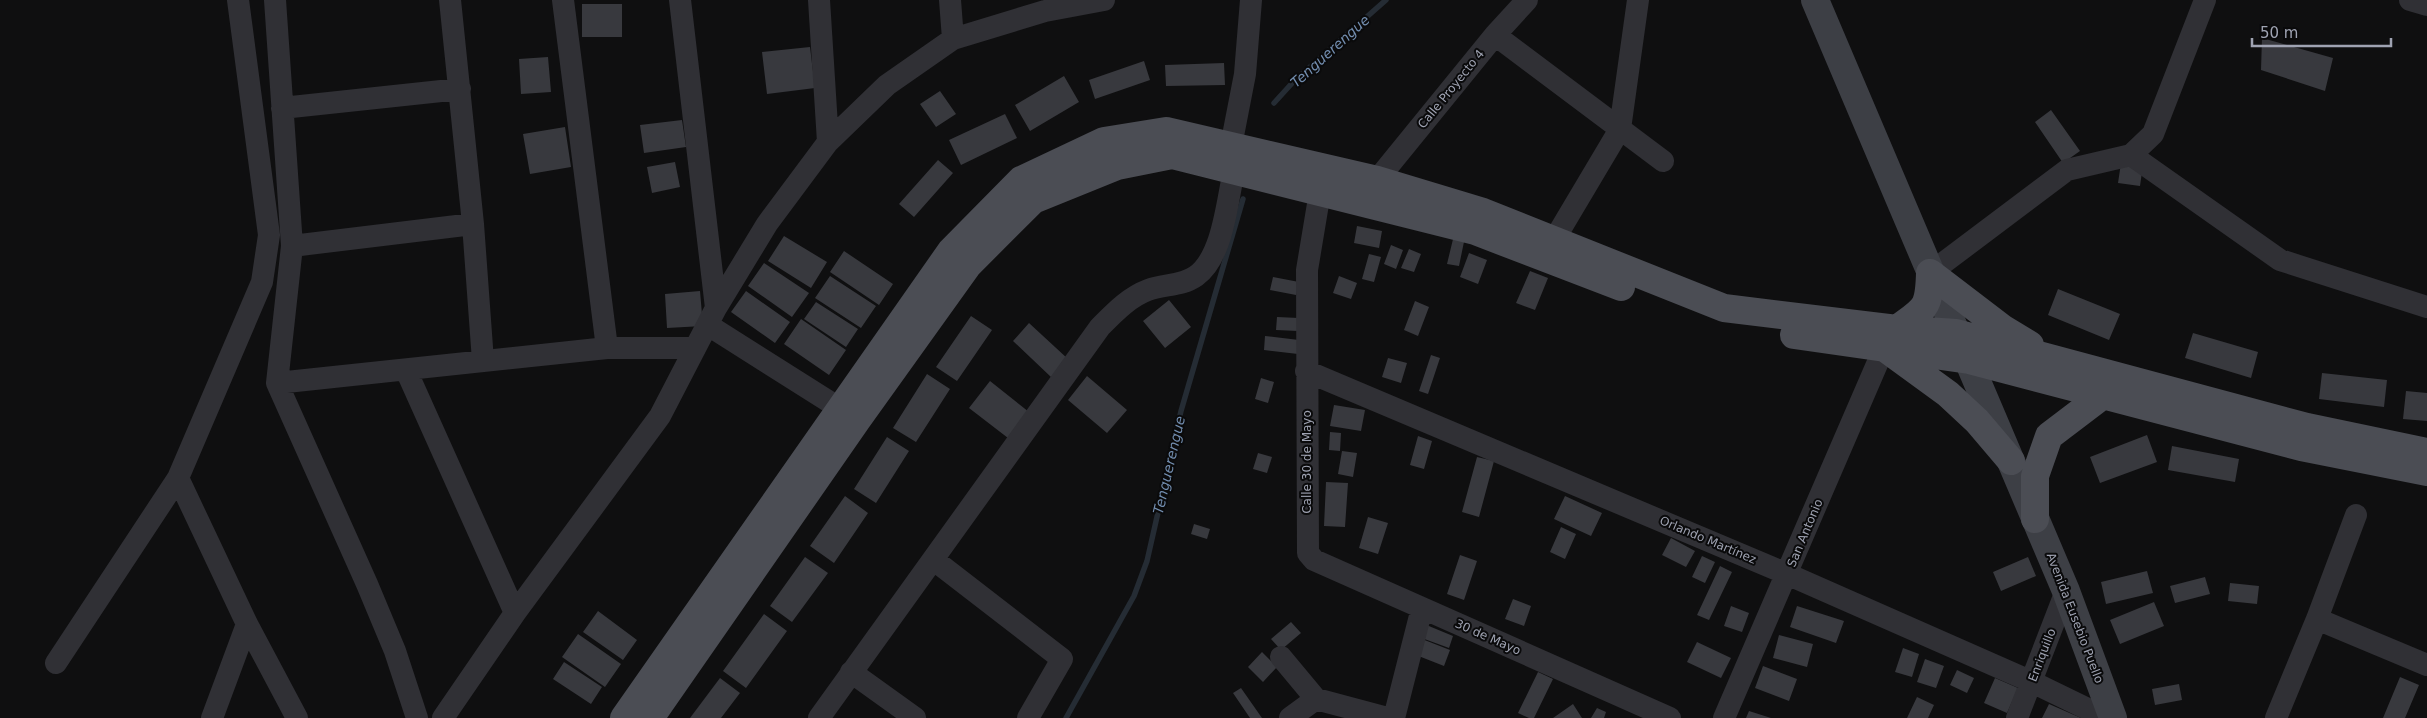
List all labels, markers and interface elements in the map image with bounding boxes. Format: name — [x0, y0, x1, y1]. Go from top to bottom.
water label: Tenguerengue — [1287, 11, 1373, 91]
scale bar — [2252, 15, 2391, 47]
text: 50 m — [2260, 24, 2298, 42]
street label: Calle Proyecto 4 — [1415, 47, 1487, 131]
street label: Calle 30 de Mayo — [1300, 410, 1314, 514]
water label: Tenguerengue — [1150, 414, 1188, 516]
street label: San Antonio — [1784, 497, 1826, 569]
street label: Orlando Martínez — [1658, 513, 1758, 567]
street label: Avenida Eusebio Puello — [2044, 551, 2106, 685]
street label: 30 de Mayo — [1453, 616, 1523, 658]
street label: Enriquillo — [2025, 626, 2059, 684]

